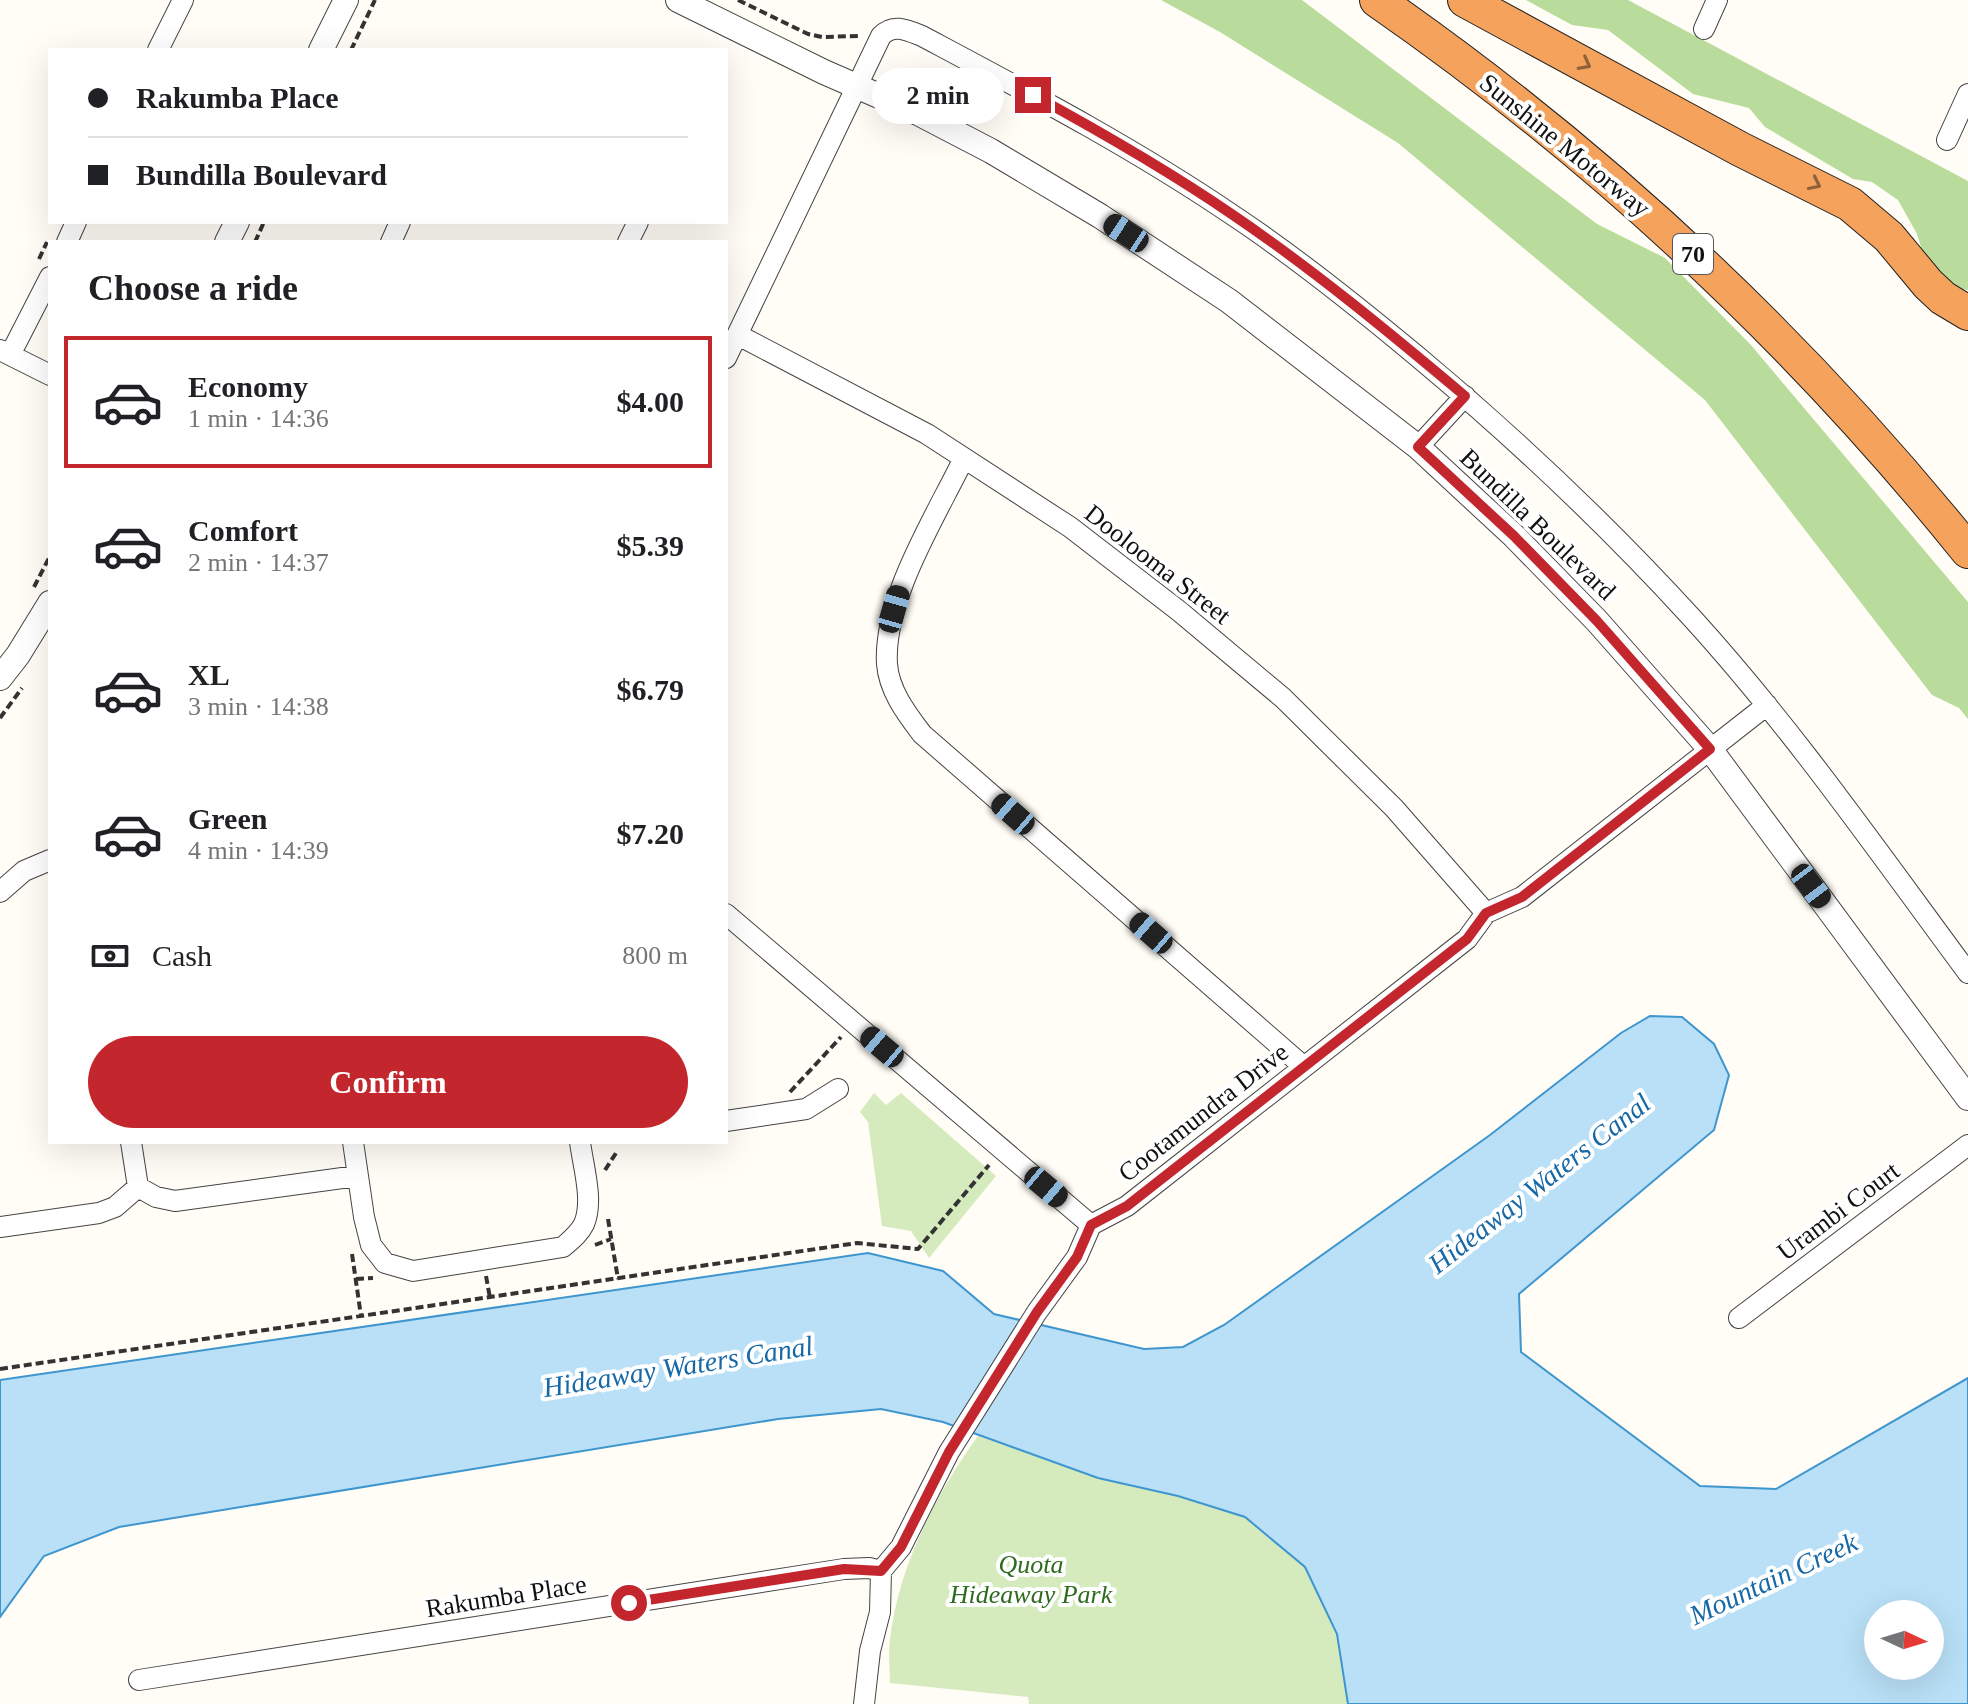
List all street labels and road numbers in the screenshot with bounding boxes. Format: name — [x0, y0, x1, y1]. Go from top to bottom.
street label: Sunshine Motorway — [1474, 68, 1655, 223]
road number: 70 — [1673, 234, 1713, 274]
street label: Bundilla Boulevard — [1454, 443, 1621, 606]
street label: Doolooma Street — [1079, 499, 1237, 631]
street label: Cootamundra Drive — [1113, 1037, 1294, 1188]
street label: Urambi Court — [1772, 1156, 1906, 1267]
street label: Rakumba Place — [424, 1569, 589, 1624]

